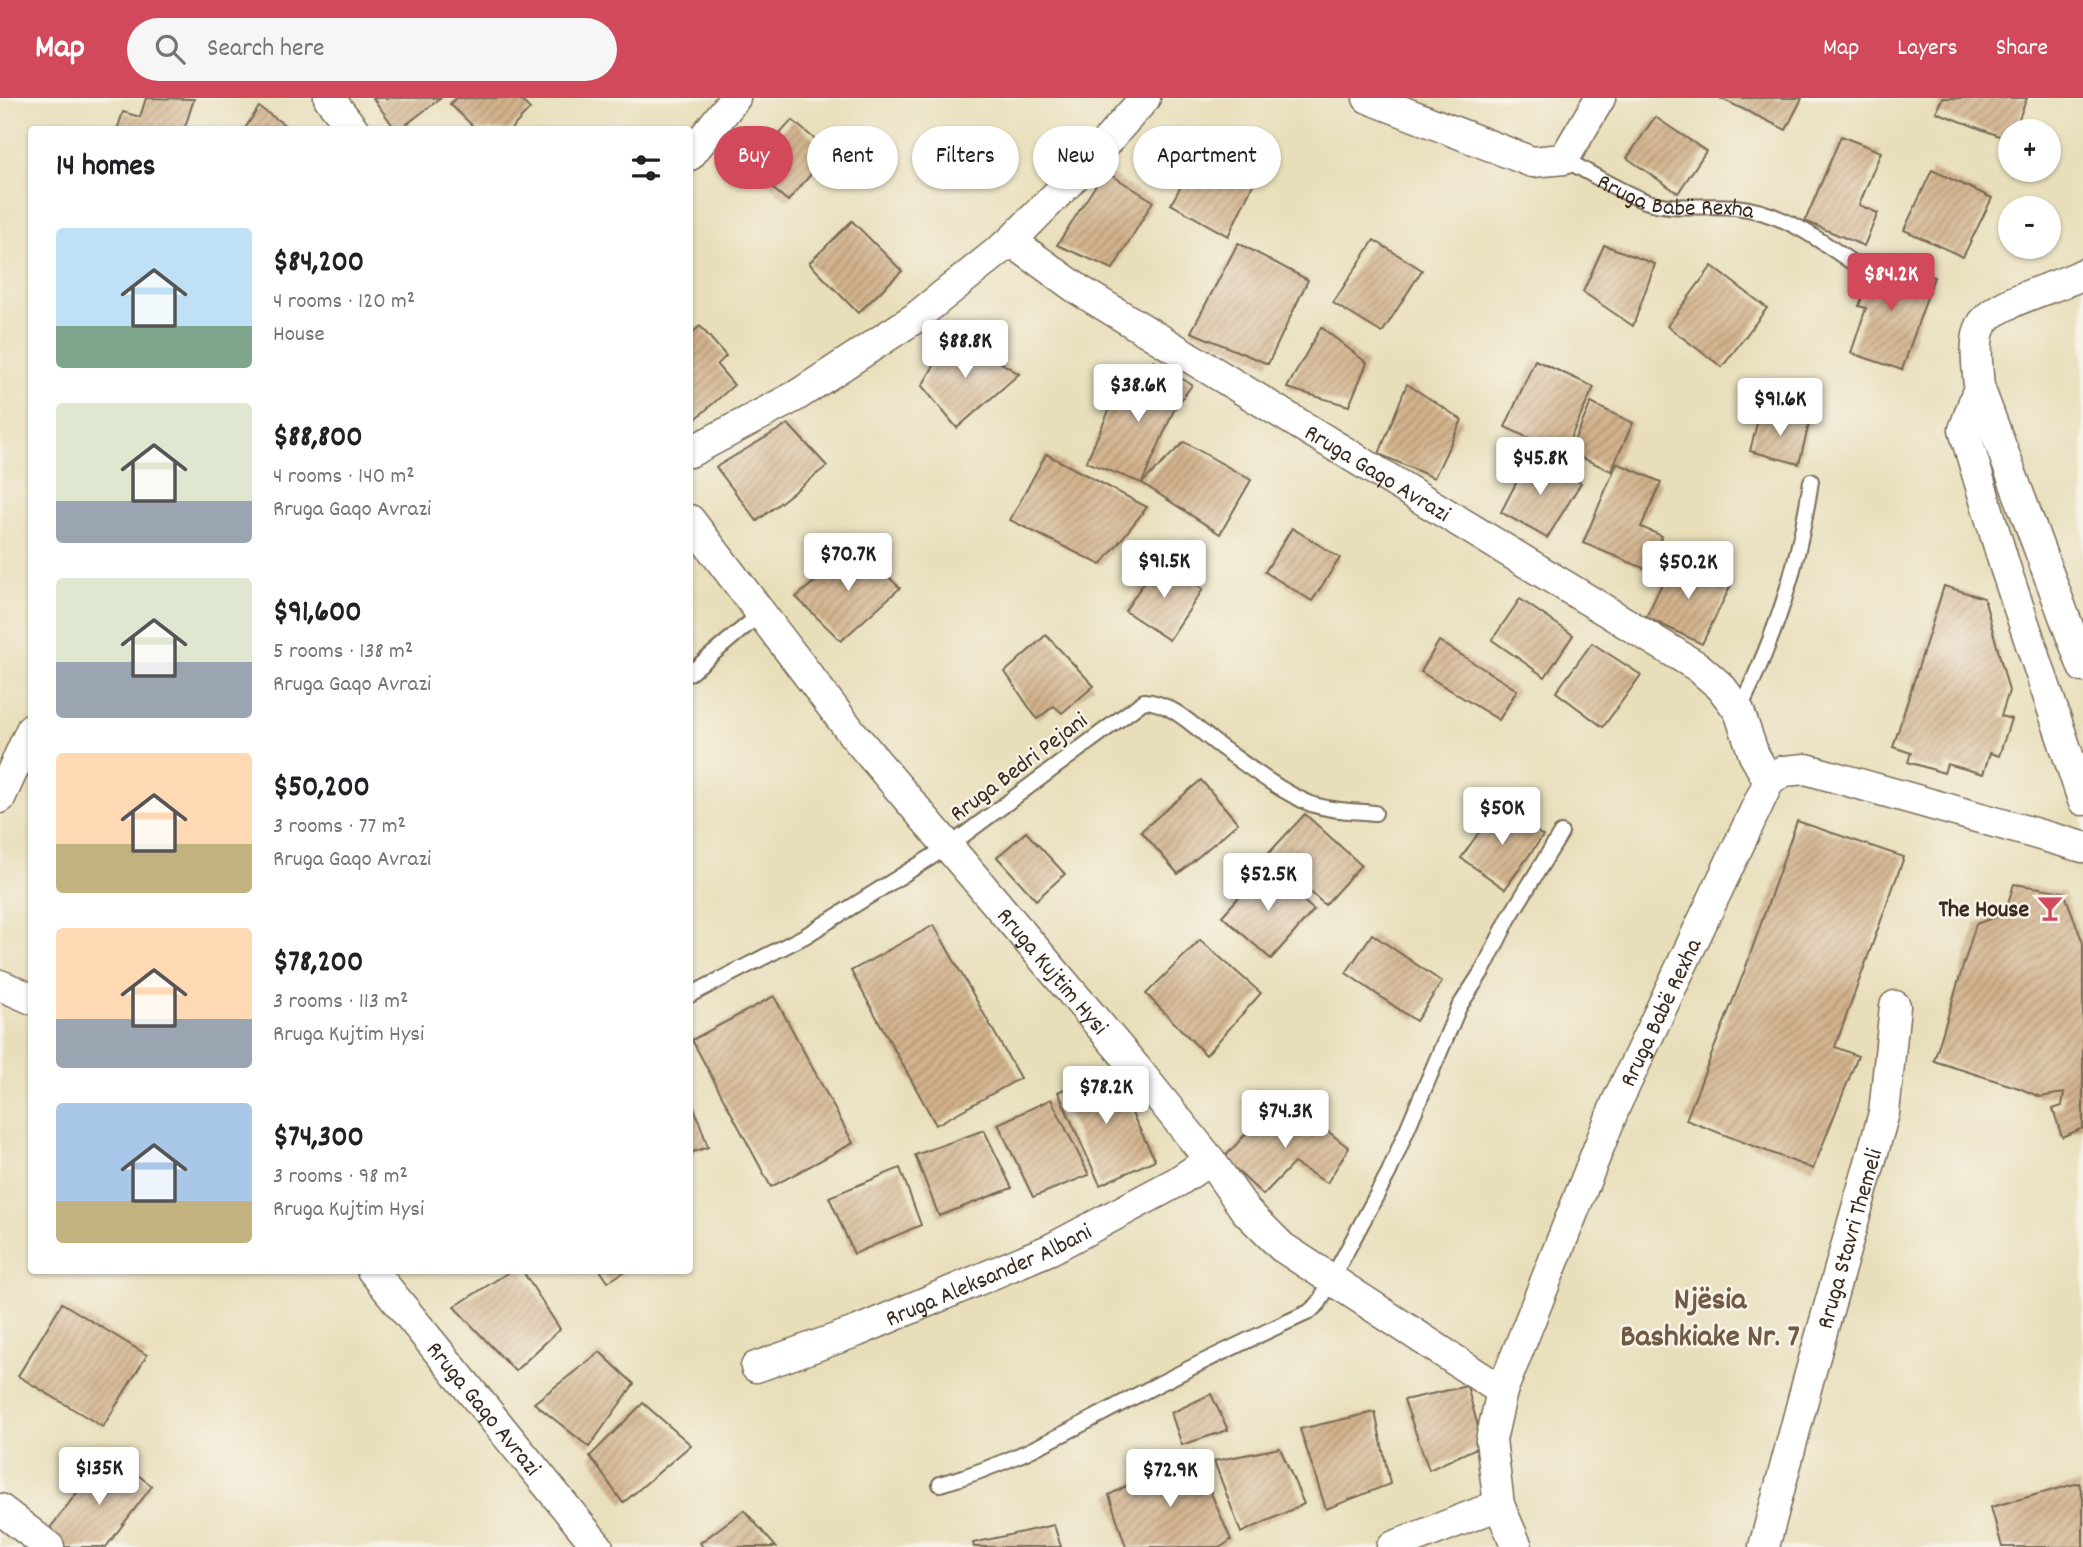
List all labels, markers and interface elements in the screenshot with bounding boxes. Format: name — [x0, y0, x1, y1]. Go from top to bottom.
search box — [127, 18, 617, 81]
text: Map — [35, 26, 85, 73]
icon: search — [151, 30, 189, 68]
text: Search here — [207, 31, 325, 68]
text: Map — [1823, 32, 1859, 66]
text: Layers — [1897, 32, 1958, 66]
text: Share — [1996, 32, 2048, 66]
map controls — [1998, 119, 2061, 259]
button: + — [1998, 119, 2061, 182]
chip: Buy — [714, 126, 793, 189]
chip: Rent — [807, 126, 898, 189]
chip: Filters — [912, 126, 1019, 189]
chip: New — [1033, 126, 1119, 189]
chip: Apartment — [1133, 126, 1281, 189]
text: 14 homes — [56, 147, 155, 190]
icon: filters — [627, 149, 665, 187]
street label: Rruga Babë Rexha — [1590, 167, 1758, 230]
button: − — [1998, 196, 2061, 259]
text: $84,200 — [273, 243, 364, 286]
pin: $84.2K — [1834, 254, 1948, 313]
icon: home — [112, 256, 196, 340]
text: $84.2K — [1864, 259, 1918, 292]
text: 4 rooms · 120 m² — [273, 286, 415, 319]
text: House — [273, 319, 325, 352]
pin: $88.8K — [908, 320, 1022, 380]
text: $88.8K — [938, 326, 992, 359]
pin: $38.6K — [1081, 364, 1195, 424]
text: $38.6K — [1110, 370, 1166, 403]
pin: $91.6K — [1723, 378, 1837, 438]
text: $91.6K — [1754, 384, 1806, 417]
street label: Rruga Gaqo Avrazi — [1297, 417, 1456, 532]
text: $88,800 — [273, 418, 363, 461]
icon: home — [112, 431, 196, 515]
pin: $45.8K — [1483, 438, 1597, 497]
text: $45.8K — [1512, 443, 1568, 476]
text: 4 rooms · 140 m² — [273, 461, 415, 494]
text: Rruga Gaqo Avrazi — [273, 494, 431, 527]
pin: $70.7K — [791, 533, 905, 593]
text: $70.7K — [820, 539, 876, 572]
pin: $91.5K — [1107, 540, 1221, 600]
pin: $50.2K — [1631, 542, 1745, 601]
text: $91.5K — [1138, 546, 1190, 579]
text: $50.2K — [1658, 547, 1718, 580]
text: $91,600 — [273, 593, 362, 636]
icon: home — [112, 606, 196, 690]
text: 5 rooms · 138 m² — [273, 636, 413, 669]
text: Rruga Gaqo Avrazi — [273, 669, 431, 702]
street label: Rruga Bedri Pejani — [944, 705, 1096, 832]
text: $50,200 — [273, 768, 370, 811]
icon: home — [112, 781, 196, 865]
pin: $50K — [1461, 788, 1543, 847]
text: $50K — [1479, 793, 1525, 826]
text: 3 rooms · 77 m² — [273, 811, 406, 844]
text: Rruga Gaqo Avrazi — [273, 844, 431, 877]
pin: $52.5K — [1211, 854, 1325, 913]
text: $52.5K — [1239, 859, 1297, 892]
bar icon: The House — [2035, 893, 2065, 923]
place label: The House — [1938, 894, 2029, 928]
street label: Rruga Kujtim Hysi — [987, 901, 1115, 1044]
street label: Rruga Babë Rexha — [1613, 933, 1712, 1093]
text: $78,200 — [273, 943, 363, 986]
icon: home — [112, 956, 196, 1040]
text: 3 rooms · 113 m² — [273, 986, 409, 1019]
text: Rruga Kujtim Hysi — [273, 1019, 424, 1052]
pin: $78.2K — [1049, 1066, 1163, 1126]
text: $78.2K — [1079, 1072, 1133, 1105]
pin: $74.3K — [1228, 1090, 1342, 1150]
text: $74.3K — [1258, 1096, 1312, 1129]
text: $74,300 — [273, 1118, 364, 1161]
icon: home — [112, 1131, 196, 1215]
street label: Rruga Stavri Themeli — [1810, 1145, 1893, 1333]
text: 3 rooms · 98 m² — [273, 1161, 408, 1194]
text: Rruga Kujtim Hysi — [273, 1194, 424, 1227]
street label: Rruga Aleksander Albani — [881, 1216, 1099, 1337]
district label: Njësia Bashkiake Nr. 7 — [1620, 1279, 1800, 1362]
street label: Rruga Gaqo Avrazi — [417, 1335, 548, 1485]
pin: $135K — [50, 1448, 148, 1507]
pin: $72.9K — [1113, 1450, 1227, 1509]
text: $135K — [75, 1453, 123, 1486]
text: $72.9K — [1142, 1455, 1198, 1488]

